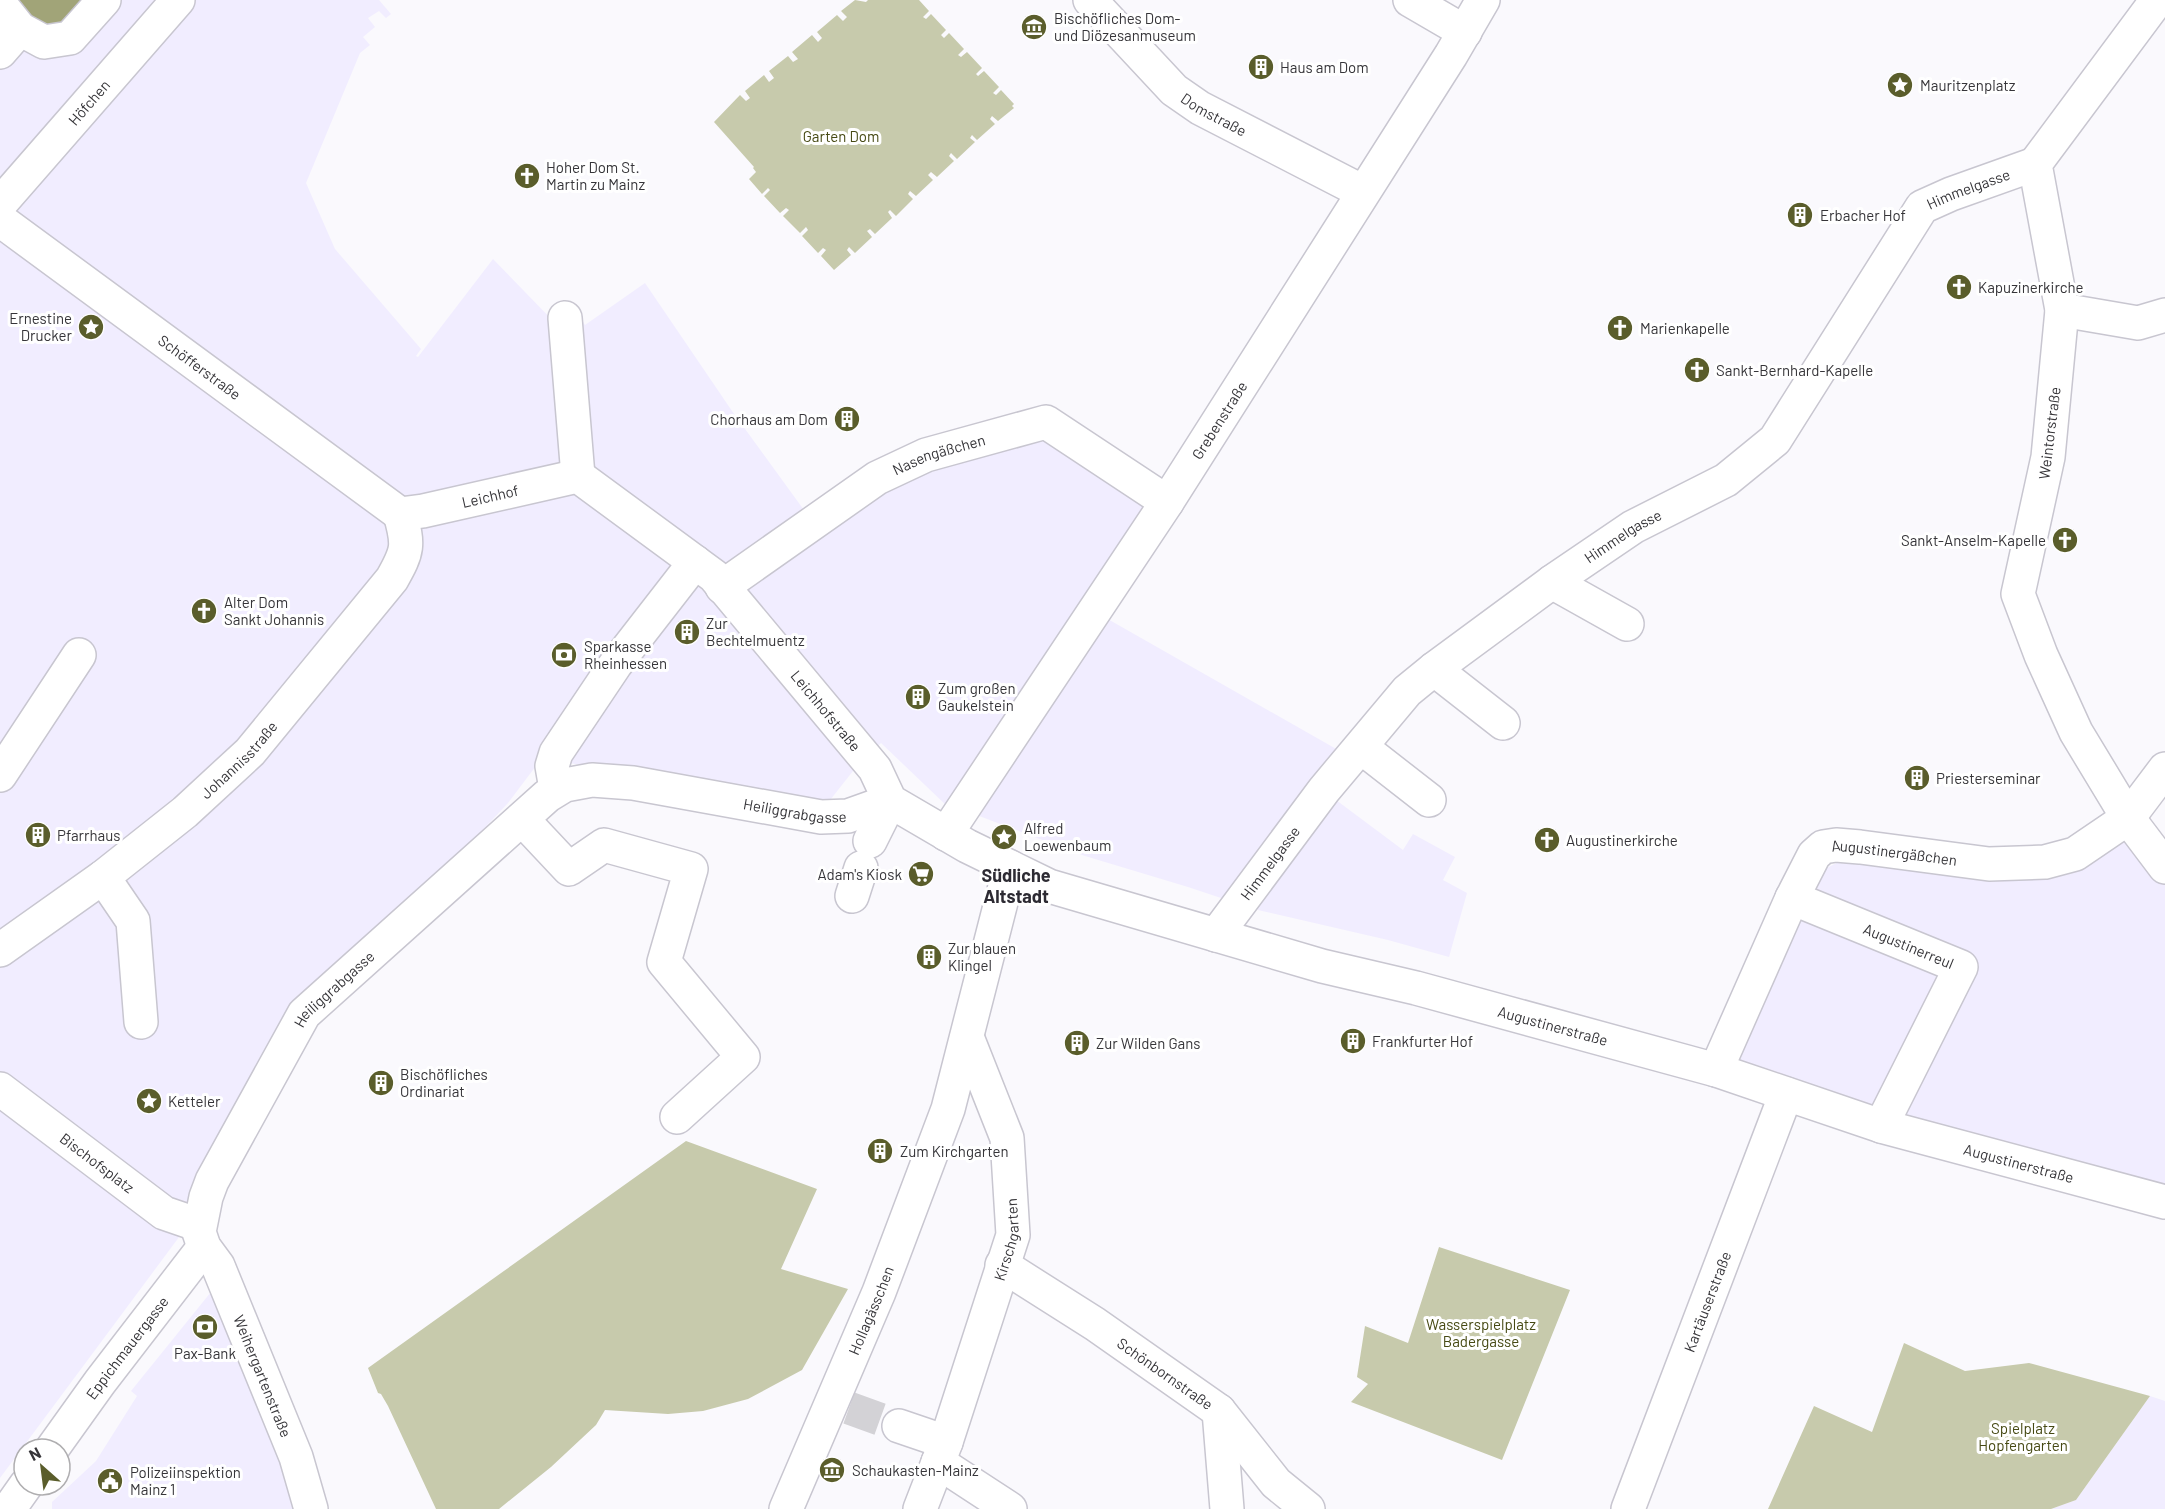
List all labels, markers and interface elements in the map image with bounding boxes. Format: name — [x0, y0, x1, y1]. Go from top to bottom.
place label: Bischöfliches Dom- und Diözesanmuseum — [1054, 9, 1196, 44]
museum icon: Bischöfliches Dom- und Diözesanmuseum — [1019, 12, 1049, 42]
building icon: Haus am Dom — [1246, 52, 1276, 82]
place label: Haus am Dom — [1280, 58, 1369, 76]
place icon: Mauritzenplatz — [1885, 70, 1915, 100]
street label: Höfchen — [64, 76, 113, 129]
place label: Mauritzenplatz — [1920, 76, 2016, 94]
street label: Domstraße — [1178, 89, 1250, 139]
park label: Garten Dom — [803, 127, 879, 145]
place label: Hoher Dom St. Martin zu Mainz — [546, 158, 645, 193]
church icon: Hoher Dom St. Martin zu Mainz — [512, 161, 542, 191]
street label: Himmelgasse — [1924, 165, 2012, 213]
building icon: Erbacher Hof — [1785, 200, 1815, 230]
place label: Erbacher Hof — [1820, 206, 1906, 224]
church icon: Kapuzinerkirche — [1944, 272, 1974, 302]
place label: Kapuzinerkirche — [1978, 278, 2084, 296]
place label: Ernestine Drucker — [9, 309, 73, 344]
place icon: Ernestine Drucker — [76, 312, 106, 342]
church icon: Marienkapelle — [1605, 313, 1635, 343]
place label: Marienkapelle — [1640, 319, 1730, 337]
street label: Schöfferstraße — [155, 331, 245, 403]
church icon: Sankt-Bernhard-Kapelle — [1682, 355, 1712, 385]
place label: Sankt-Bernhard-Kapelle — [1716, 361, 1873, 379]
street label: Grebenstraße — [1188, 378, 1251, 462]
street label: Weintorstraße — [2034, 386, 2064, 480]
building icon: Chorhaus am Dom — [832, 404, 862, 434]
place label: Chorhaus am Dom — [710, 410, 828, 428]
street label: Nasengäßchen — [889, 430, 987, 479]
street label: Leichhof — [460, 481, 520, 511]
street label: Himmelgasse — [1581, 505, 1664, 567]
church icon: Sankt-Anselm-Kapelle — [2050, 525, 2080, 555]
place label: Sankt-Anselm-Kapelle — [1901, 531, 2046, 549]
place label: Alter Dom Sankt Johannis — [224, 593, 324, 628]
church icon: Alter Dom Sankt Johannis — [189, 596, 219, 626]
place label: Zur Bechtelmuentz — [706, 614, 805, 649]
building icon: Zur Bechtelmuentz — [672, 617, 702, 647]
place label: Sparkasse Rheinhessen — [584, 637, 667, 672]
bank icon: Sparkasse Rheinhessen — [549, 640, 579, 670]
street label: Leichhofstraße — [787, 666, 865, 754]
place label: Zum großen Gaukelstein — [938, 679, 1016, 714]
building icon: Zum großen Gaukelstein — [903, 682, 933, 712]
street label: Johannisstraße — [197, 717, 281, 802]
building icon: Priesterseminar — [1902, 763, 1932, 793]
place label: Priesterseminar — [1936, 769, 2041, 787]
street label: Heiliggrabgasse — [742, 794, 847, 826]
place label: Alfred Loewenbaum — [1024, 819, 1111, 854]
building icon: Pfarrhaus — [23, 820, 53, 850]
place icon: Alfred Loewenbaum — [989, 822, 1019, 852]
street label: Himmelgasse — [1236, 822, 1303, 903]
church icon: Augustinerkirche — [1532, 825, 1562, 855]
place label: Pfarrhaus — [57, 826, 121, 844]
place label: Augustinerkirche — [1566, 831, 1678, 849]
street label: Augustinergäßchen — [1830, 835, 1958, 869]
supermarket icon: Adam's Kiosk — [906, 859, 936, 889]
district label: Südliche Altstadt — [981, 864, 1051, 907]
place label: Adam's Kiosk — [818, 865, 902, 883]
street label: Augustinerreul — [1861, 919, 1957, 972]
place label: Zur blauen Klingel — [948, 939, 1016, 974]
building icon: Zur blauen Klingel — [914, 942, 944, 972]
street label: Heiliggrabgasse — [290, 947, 378, 1030]
street label: Augustinerstraße — [1496, 1002, 1610, 1049]
building icon: Frankfurter Hof — [1338, 1026, 1368, 1056]
building icon: Zur Wilden Gans — [1062, 1028, 1092, 1058]
place label: Frankfurter Hof — [1372, 1032, 1473, 1050]
place label: Zur Wilden Gans — [1096, 1034, 1201, 1052]
place label: Bischöfliches Ordinariat — [400, 1065, 488, 1100]
building icon: Bischöfliches Ordinariat — [366, 1068, 396, 1098]
place icon: Ketteler — [134, 1086, 164, 1116]
place label: Ketteler — [168, 1092, 221, 1110]
street label: Bischofsplatz — [57, 1129, 138, 1197]
building icon: Zum Kirchgarten — [865, 1136, 895, 1166]
street label: Augustinerstraße — [1962, 1140, 2076, 1186]
place label: Zum Kirchgarten — [900, 1142, 1009, 1160]
street label: Kirschgarten — [990, 1198, 1022, 1283]
street label: Kartäuserstraße — [1680, 1249, 1734, 1354]
street label: Hollagässchen — [844, 1263, 897, 1357]
street label: Eppichmauergasse — [82, 1293, 172, 1403]
bank icon: Pax-Bank — [190, 1312, 220, 1342]
street label: Weihergartenstraße — [230, 1312, 296, 1440]
park label: Wasserspielplatz Badergasse — [1426, 1315, 1536, 1350]
street label: Schönbornstraße — [1114, 1334, 1217, 1413]
place label: Pax-Bank — [174, 1344, 236, 1362]
park label: Spielplatz Hopfengarten — [1978, 1419, 2068, 1454]
north arrow — [12, 1437, 72, 1497]
text: N — [26, 1442, 44, 1464]
museum icon: Schaukasten-Mainz — [817, 1455, 847, 1485]
place label: Schaukasten-Mainz — [852, 1461, 979, 1479]
place label: Polizeiinspektion Mainz 1 — [130, 1463, 241, 1498]
public building icon: Polizeiinspektion Mainz 1 — [95, 1466, 125, 1496]

